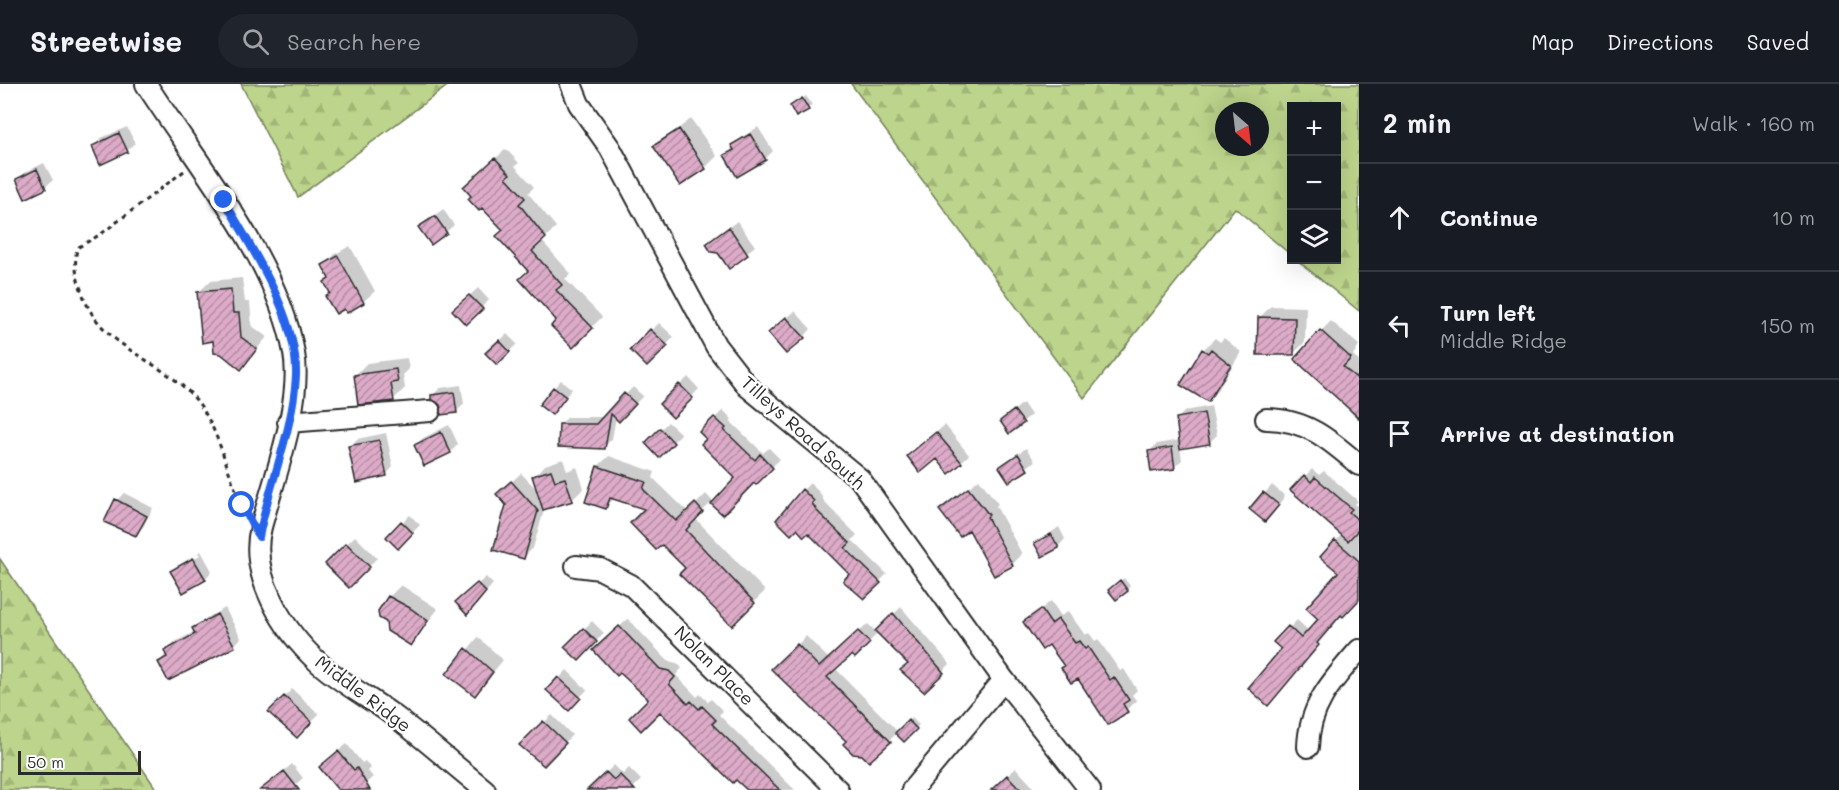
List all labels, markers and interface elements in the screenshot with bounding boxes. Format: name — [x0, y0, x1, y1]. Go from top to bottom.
search box — [218, 14, 638, 68]
text: Streetwise — [30, 23, 182, 59]
icon: search — [239, 25, 272, 58]
text: Search here — [287, 27, 421, 56]
text: Map — [1531, 28, 1574, 55]
text: Directions — [1607, 28, 1714, 55]
text: Saved — [1747, 28, 1809, 55]
north arrow — [1215, 102, 1269, 156]
map controls — [1287, 102, 1341, 264]
button: + — [1287, 102, 1341, 156]
text: 2 min — [1383, 106, 1451, 140]
text: Walk · 160 m — [1692, 110, 1815, 136]
button: − — [1287, 156, 1341, 210]
route end — [210, 186, 236, 212]
icon: ahead — [1383, 201, 1416, 234]
text: Continue — [1440, 203, 1538, 232]
text: 10 m — [1771, 204, 1815, 230]
button: layers — [1287, 210, 1341, 264]
text: Turn left — [1440, 298, 1536, 327]
icon: left — [1383, 309, 1416, 342]
text: 150 m — [1760, 312, 1815, 338]
text: Middle Ridge — [1440, 327, 1567, 353]
street label: Tilleys Road South — [737, 370, 871, 494]
icon: arrive — [1383, 417, 1416, 450]
text: Arrive at destination — [1440, 419, 1675, 448]
route start — [228, 491, 254, 517]
street label: Nolan Place — [669, 620, 760, 711]
street label: Middle Ridge — [311, 649, 416, 737]
scale bar — [18, 748, 141, 776]
text: 50 m — [27, 751, 64, 772]

